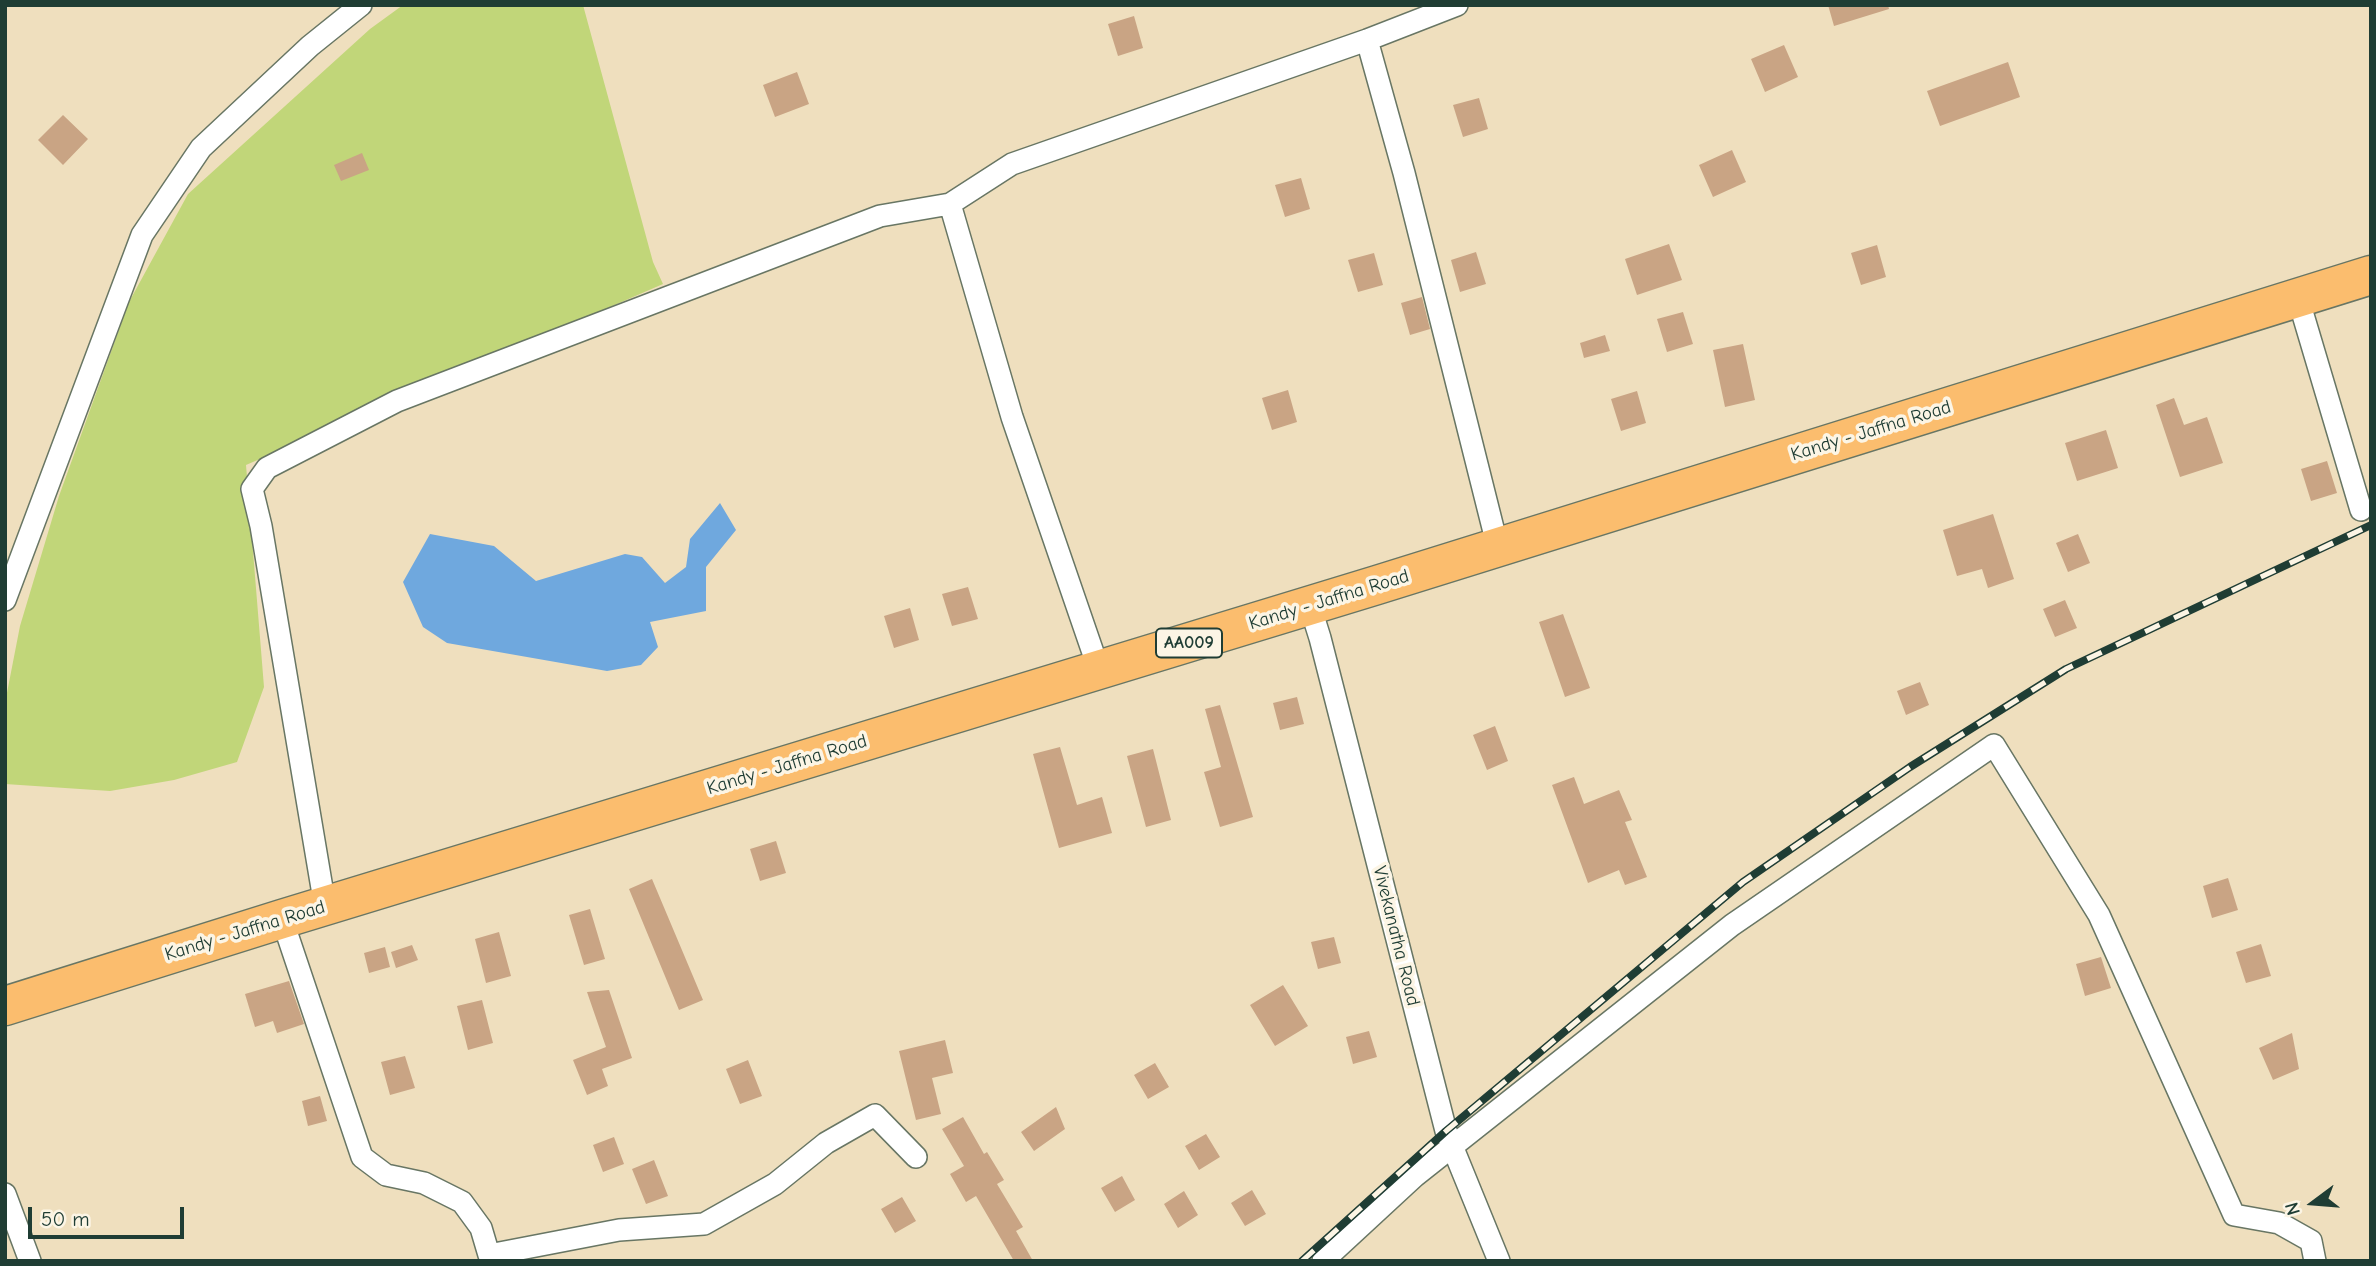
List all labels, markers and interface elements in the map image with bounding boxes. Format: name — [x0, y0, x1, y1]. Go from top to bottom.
street label: Kandy - Jaffna Road — [1788, 396, 1954, 466]
street label: Kandy - Jaffna Road — [1246, 565, 1412, 635]
road number: AA009 — [1156, 628, 1222, 658]
street label: Kandy - Jaffna Road — [704, 730, 870, 800]
street label: Vivekanatha Road — [1368, 864, 1424, 1008]
street label: Kandy - Jaffna Road — [162, 896, 328, 966]
north arrow — [2278, 1168, 2348, 1238]
scale bar — [32, 1192, 187, 1236]
text: N — [2281, 1200, 2305, 1218]
text: 50 m — [41, 1207, 90, 1231]

